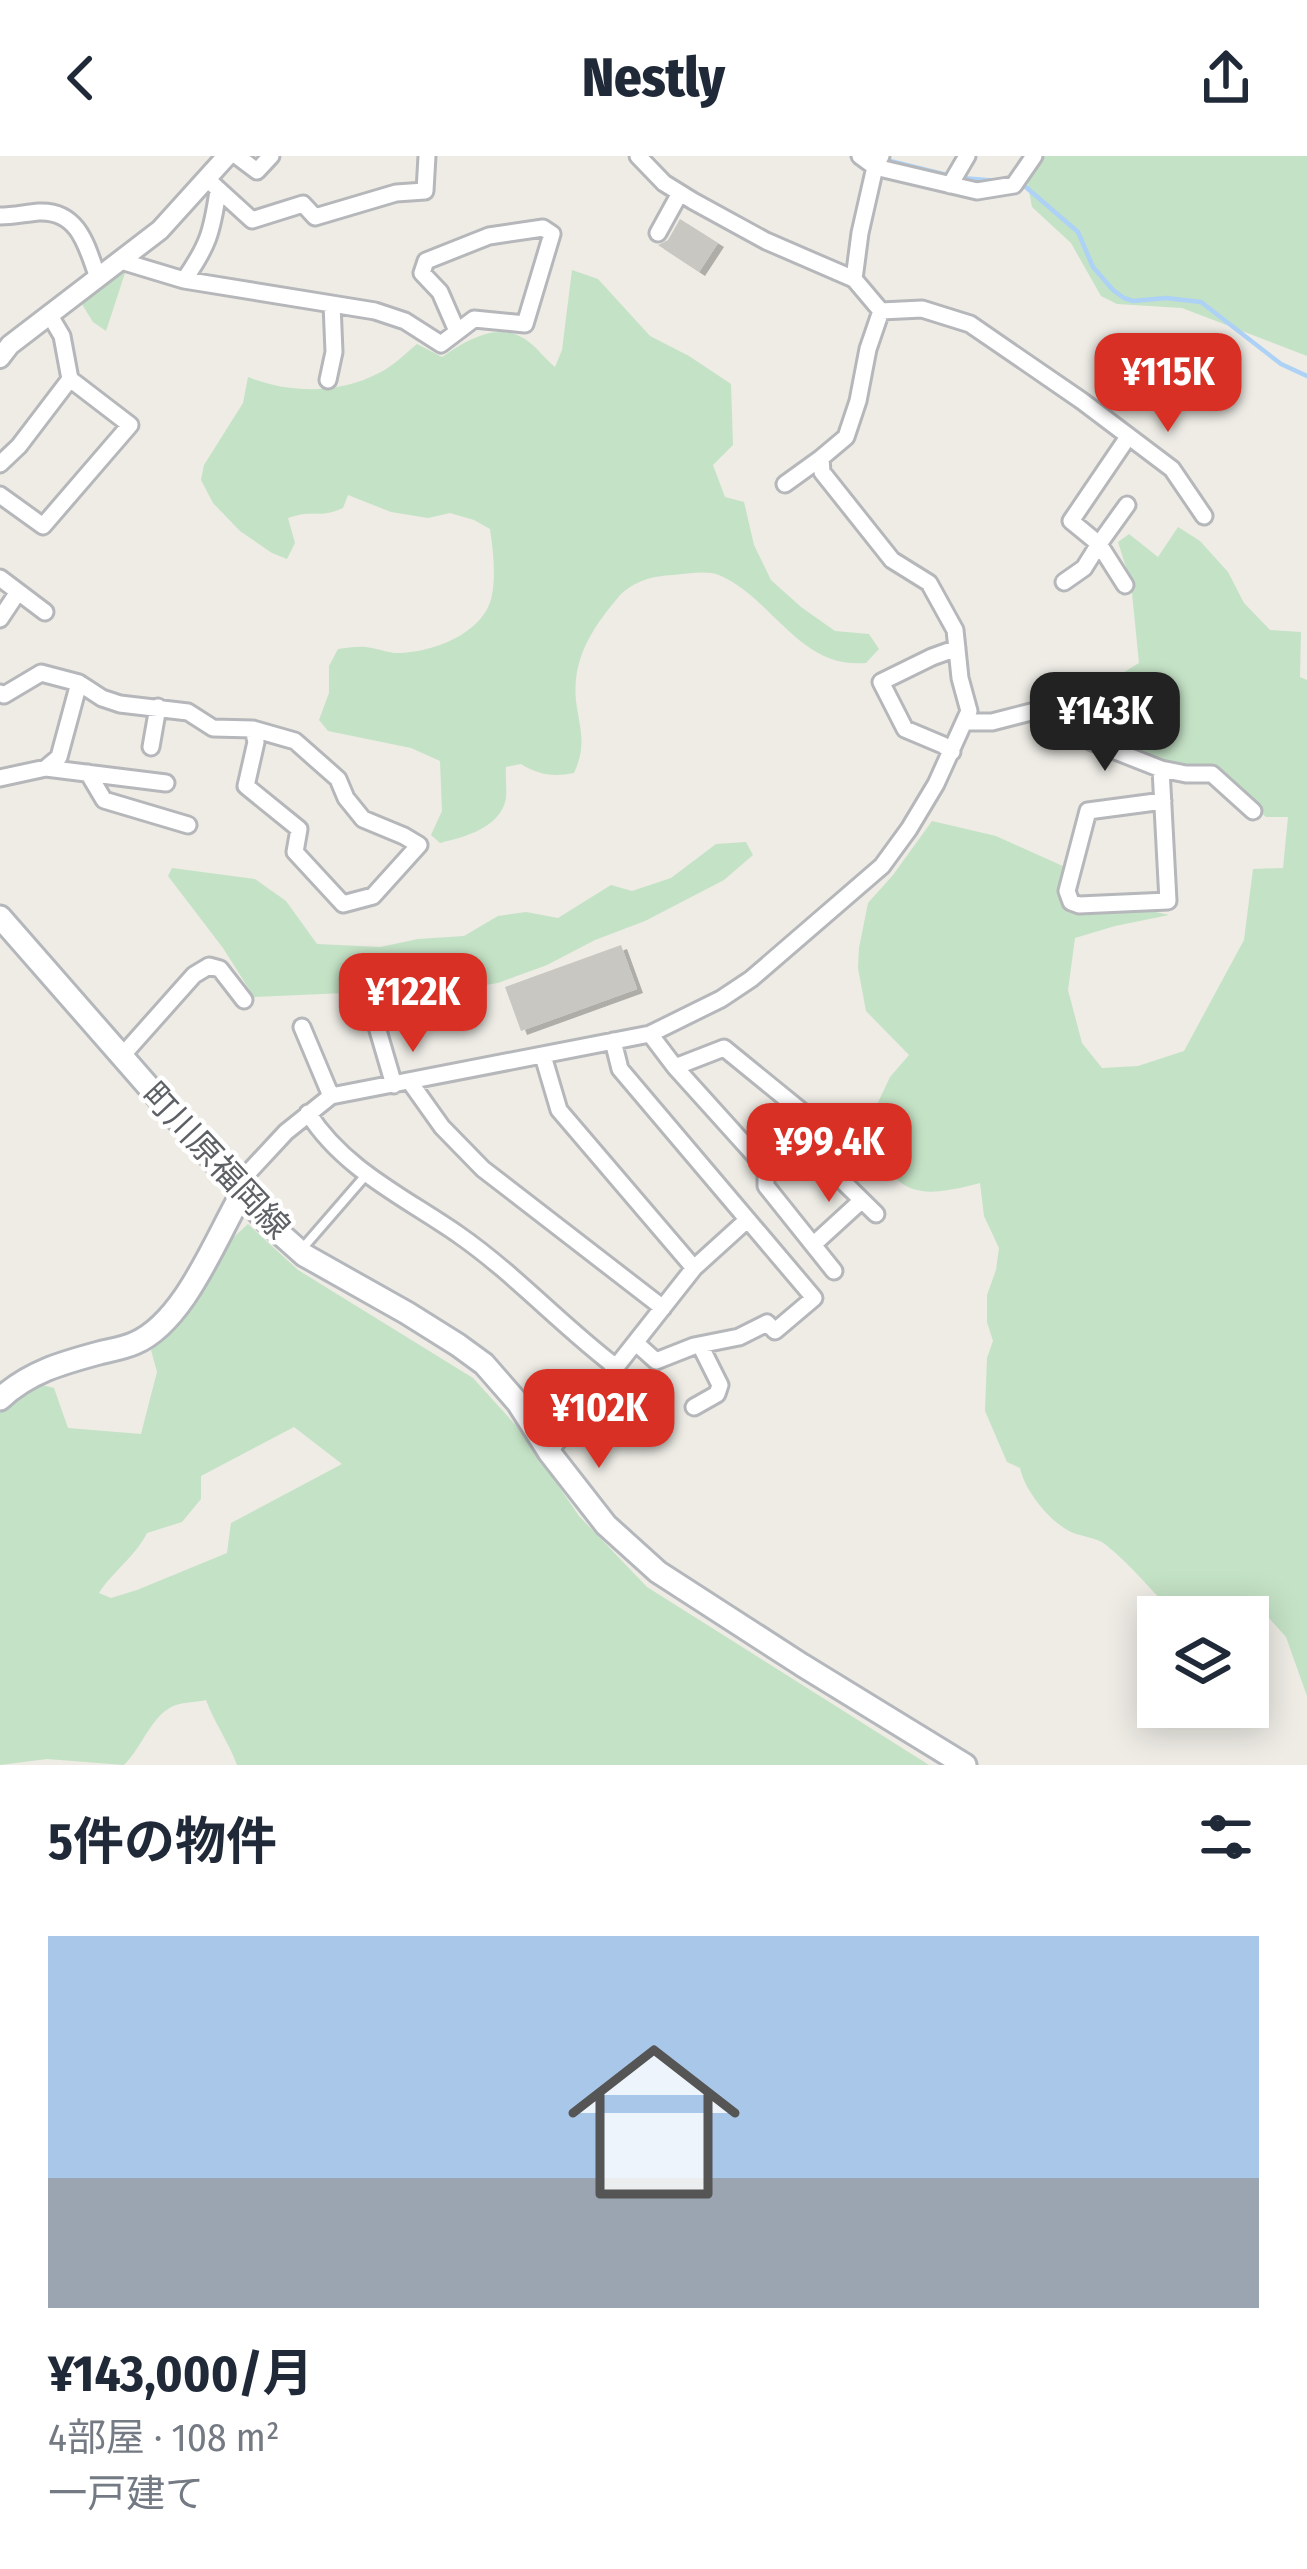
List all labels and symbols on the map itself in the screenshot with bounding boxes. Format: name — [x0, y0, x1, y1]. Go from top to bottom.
pin: ¥115K — [1084, 333, 1252, 435]
pin: ¥143K — [1021, 672, 1189, 774]
pin: ¥122K — [329, 953, 497, 1055]
street label: 町川原福岡線 — [134, 1075, 298, 1247]
pin: ¥99.4K — [731, 1103, 927, 1205]
pin: ¥102K — [515, 1369, 683, 1471]

